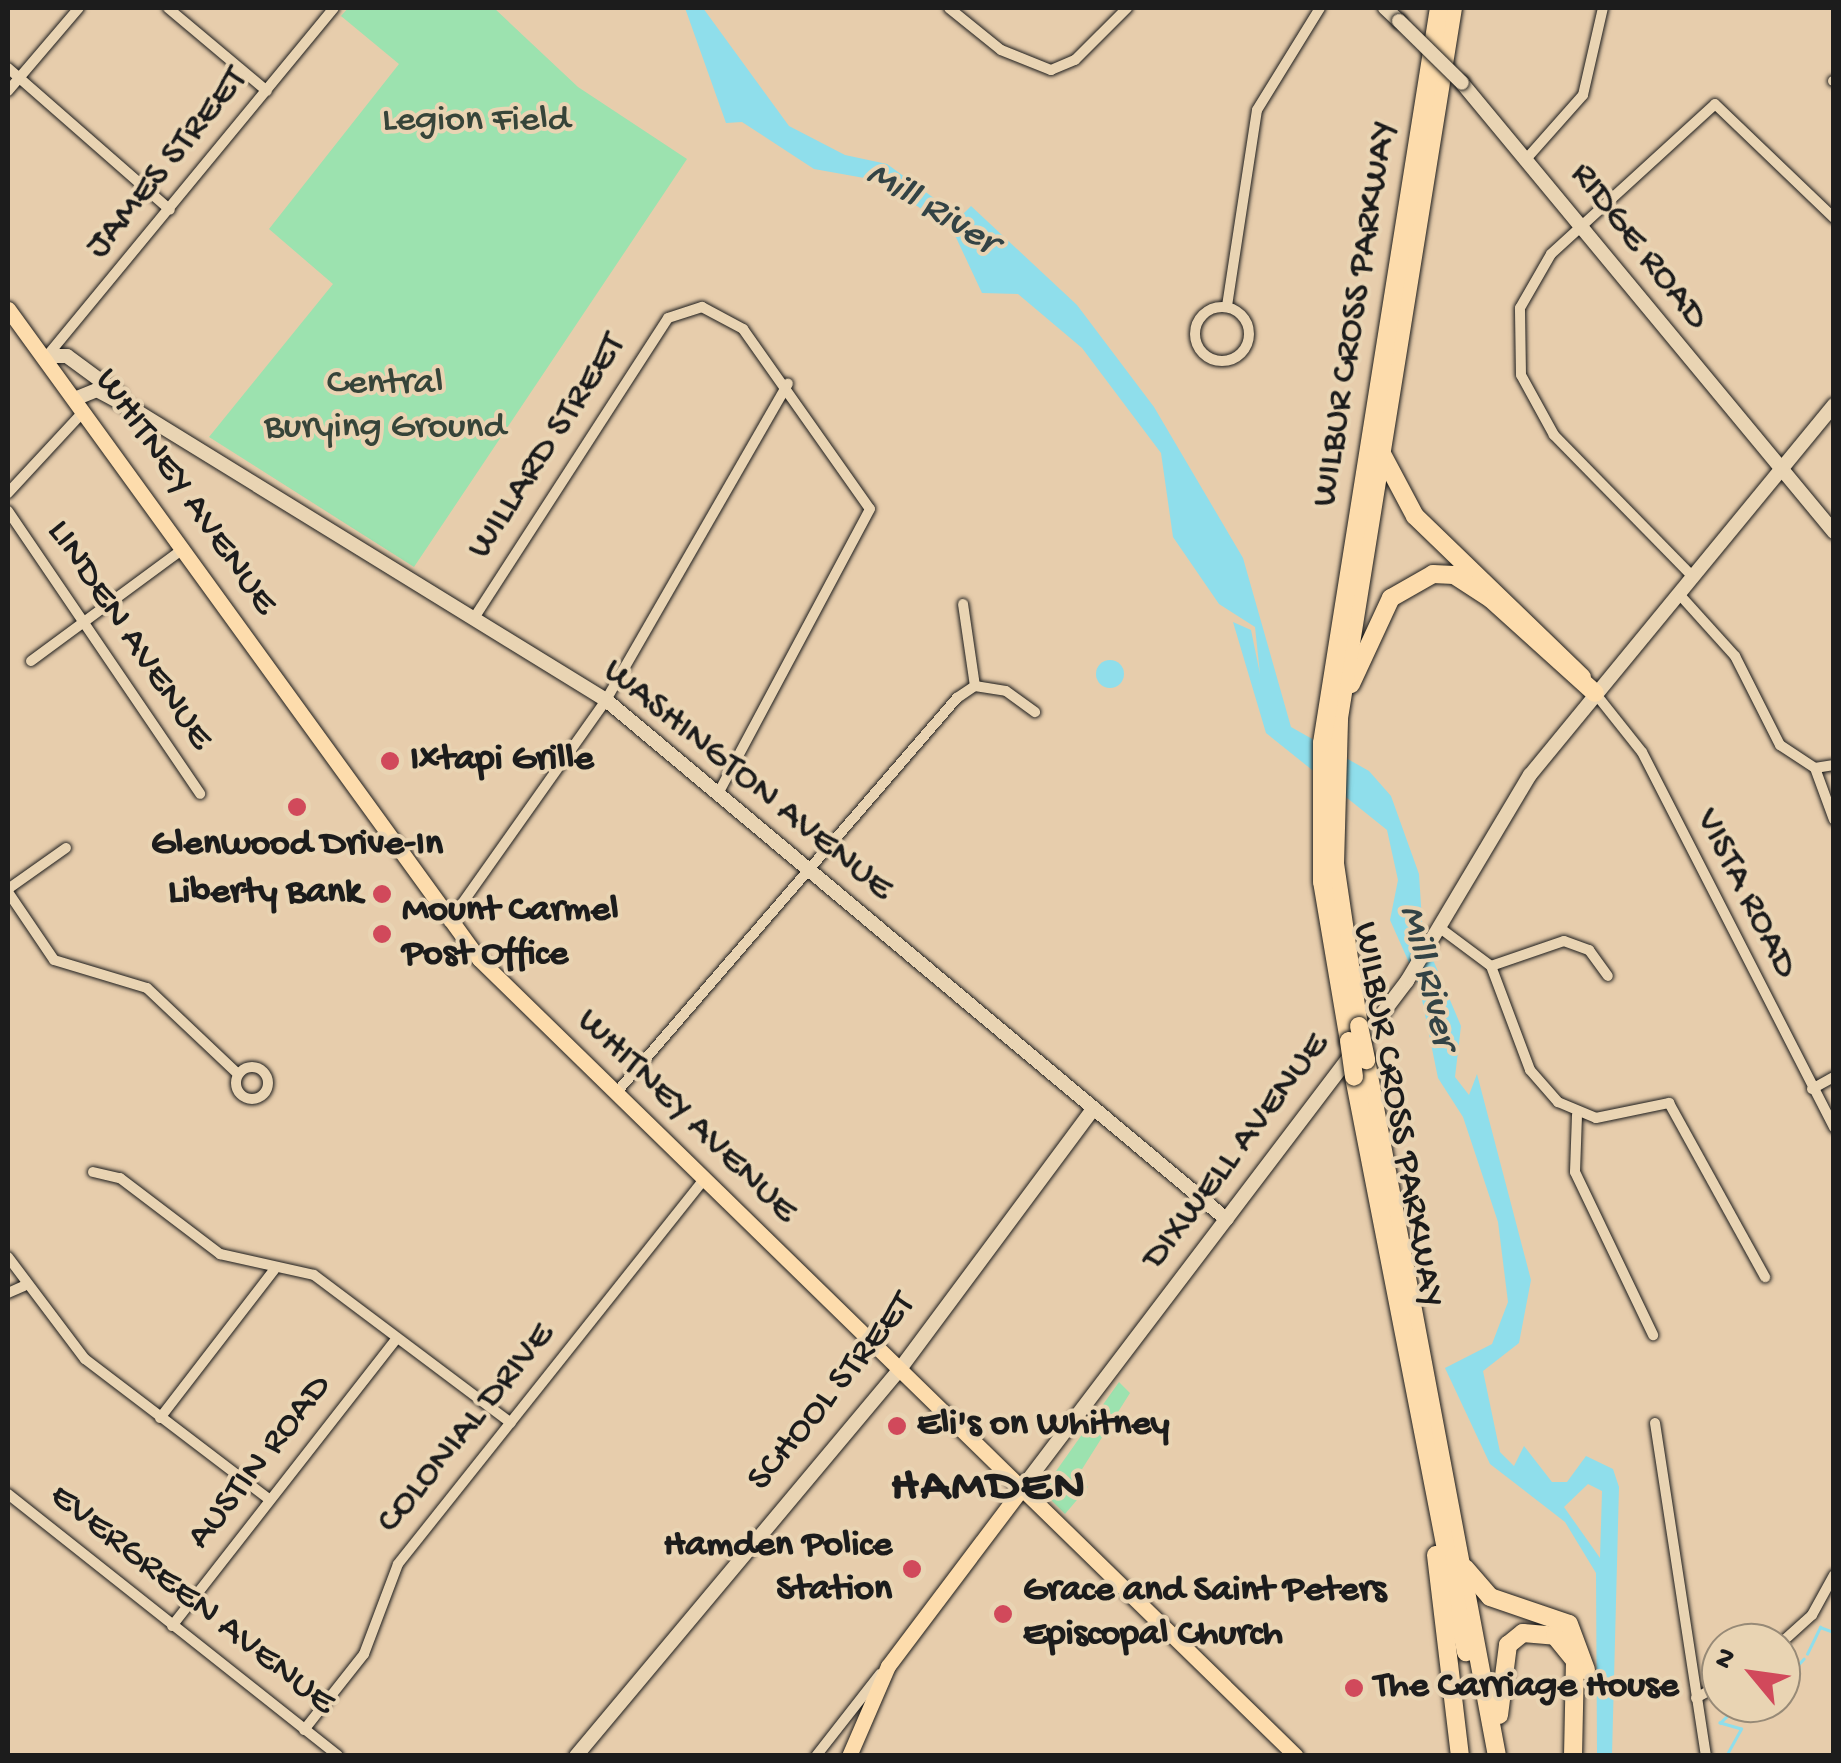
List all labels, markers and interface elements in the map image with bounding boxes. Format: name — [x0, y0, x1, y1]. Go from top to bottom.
street label: JAMES STREET — [77, 59, 259, 269]
park label: Legion Field — [382, 99, 570, 145]
street label: WILBUR CROSS PARKWAY — [1303, 118, 1409, 510]
water label: Mill River — [856, 152, 1006, 268]
street label: RIDGE ROAD — [1558, 154, 1718, 340]
street label: WILLARD STREET — [458, 326, 638, 568]
street label: WHITNEY AVENUE — [82, 361, 286, 625]
park label: Central Burying Ground — [264, 362, 506, 452]
street label: LINDEN AVENUE — [34, 512, 222, 760]
street label: WASHINGTON AVENUE — [592, 650, 902, 912]
place label: Ixtapi Grille — [410, 738, 594, 784]
marker: Ixtapi Grille — [379, 750, 401, 772]
marker: Glenwood Drive-In — [286, 796, 308, 818]
street label: VISTA ROAD — [1683, 802, 1807, 986]
place label: Glenwood Drive-In — [151, 823, 443, 869]
place label: Liberty Bank — [168, 871, 362, 917]
marker: Liberty Bank — [371, 883, 393, 905]
place label: Mount Carmel Post Office — [402, 889, 619, 978]
water label: Mill River — [1385, 901, 1467, 1053]
street label: WILBUR CROSS PARKWAY — [1340, 919, 1452, 1311]
marker: Mount Carmel Post Office — [371, 923, 393, 945]
street label: WHITNEY AVENUE — [566, 1000, 806, 1234]
street label: DIXWELL AVENUE — [1133, 1025, 1341, 1279]
street label: SCHOOL STREET — [739, 1284, 927, 1502]
street label: COLONIAL DRIVE — [368, 1314, 566, 1544]
street label: AUSTIN ROAD — [179, 1366, 343, 1560]
place label: Eli's on Whitney — [917, 1403, 1170, 1449]
marker: Eli's on Whitney — [886, 1415, 908, 1437]
district label: HAMDEN — [891, 1460, 1087, 1518]
street label: EVERGREEN AVENUE — [39, 1475, 343, 1727]
place label: Hamden Police Station — [663, 1524, 892, 1614]
marker: Hamden Police Station — [901, 1558, 923, 1580]
place label: Grace and Saint Peters Episcopal Church — [1023, 1569, 1386, 1658]
marker: Grace and Saint Peters Episcopal Church — [992, 1603, 1014, 1625]
north arrow — [1701, 1623, 1801, 1723]
text: N — [1707, 1643, 1745, 1675]
place label: The Carriage House — [1374, 1665, 1679, 1711]
marker: The Carriage House — [1343, 1677, 1365, 1699]

